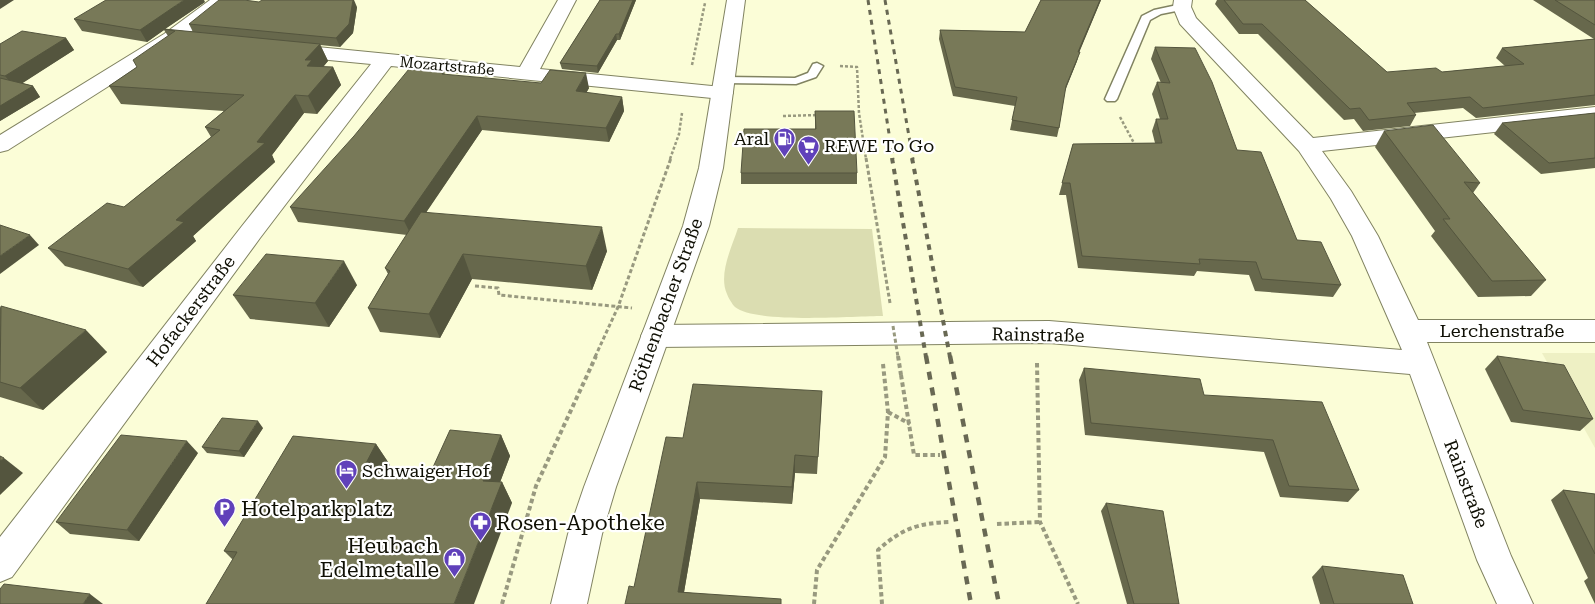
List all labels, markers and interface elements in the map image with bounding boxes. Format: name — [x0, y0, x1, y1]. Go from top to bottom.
street label: Mozartstraße — [399, 53, 495, 79]
fuel station icon: Aral — [773, 127, 797, 158]
place label: Aral — [734, 128, 769, 149]
supermarket icon: REWE To Go — [796, 134, 820, 165]
place label: REWE To Go — [824, 135, 934, 156]
street label: Röthenbacher Straße — [624, 215, 707, 395]
street label: Hofackerstraße — [142, 251, 239, 370]
street label: Lerchenstraße — [1440, 320, 1565, 341]
street label: Rainstraße — [991, 323, 1085, 346]
street label: Rainstraße — [1440, 437, 1493, 531]
hotel icon: Schwaiger Hof — [334, 459, 358, 490]
place label: Schwaiger Hof — [362, 460, 490, 481]
parking icon: Hotelparkplatz — [213, 497, 237, 528]
place label: Hotelparkplatz — [241, 497, 392, 521]
pharmacy icon: Rosen-Apotheke — [468, 511, 492, 542]
place label: Rosen-Apotheke — [496, 511, 665, 535]
place label: Heubach Edelmetalle — [320, 534, 439, 582]
shop icon: Heubach Edelmetalle — [443, 546, 467, 577]

